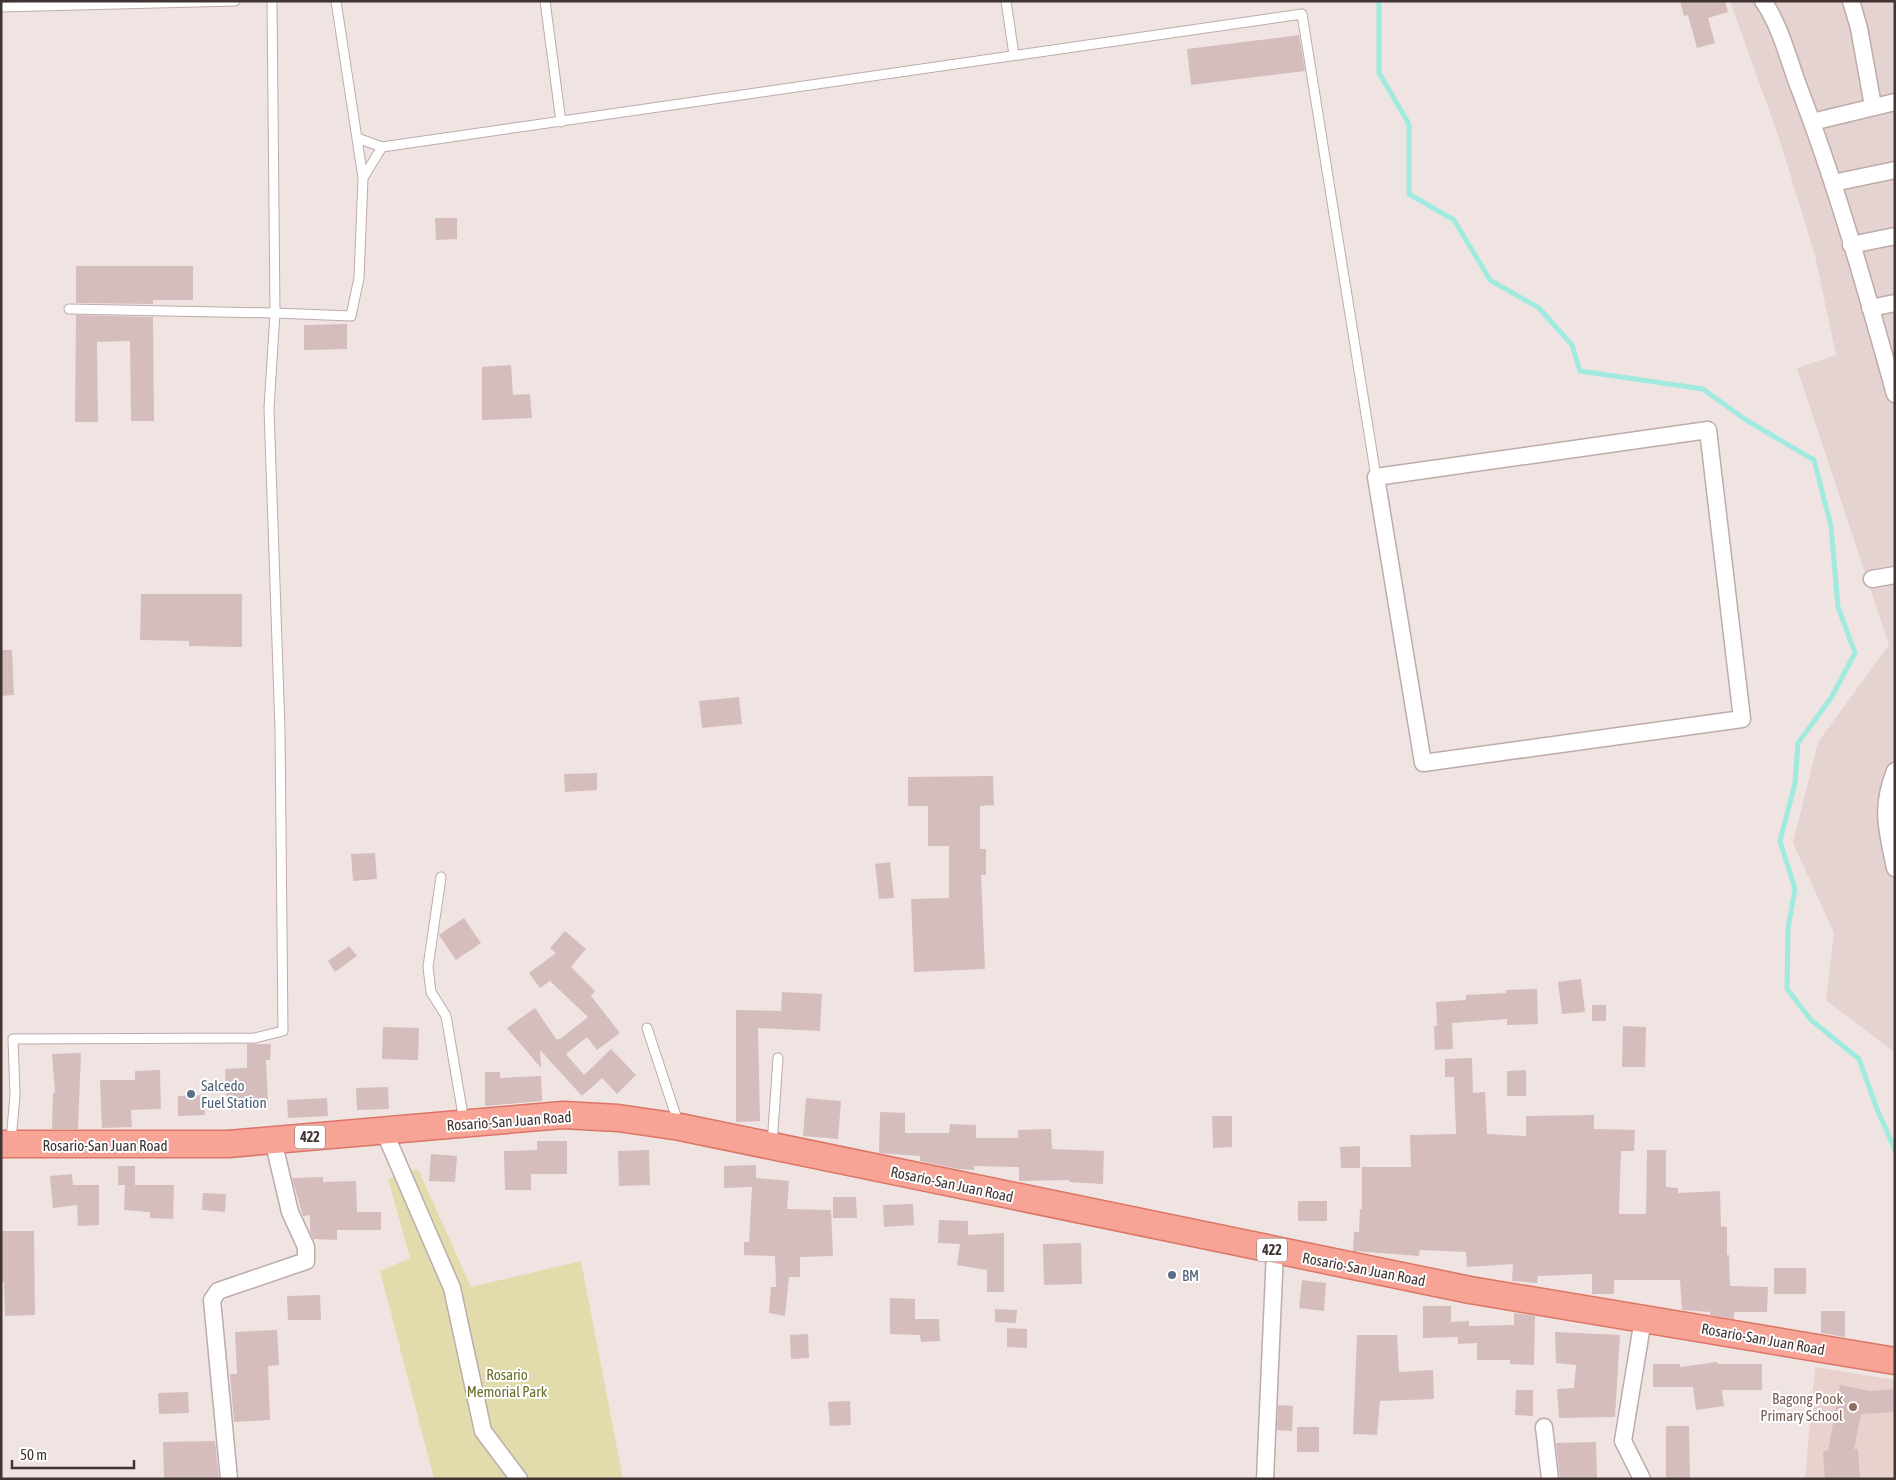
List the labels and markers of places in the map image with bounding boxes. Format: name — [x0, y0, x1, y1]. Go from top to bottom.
place label: Salcedo Fuel Station — [201, 1077, 267, 1111]
marker: Salcedo Fuel Station — [185, 1088, 197, 1100]
place label: BM — [1182, 1267, 1199, 1284]
marker: BM — [1166, 1269, 1178, 1281]
place label: Bagong Pook Primary School — [1760, 1390, 1843, 1424]
marker: Bagong Pook Primary School — [1847, 1401, 1859, 1413]

